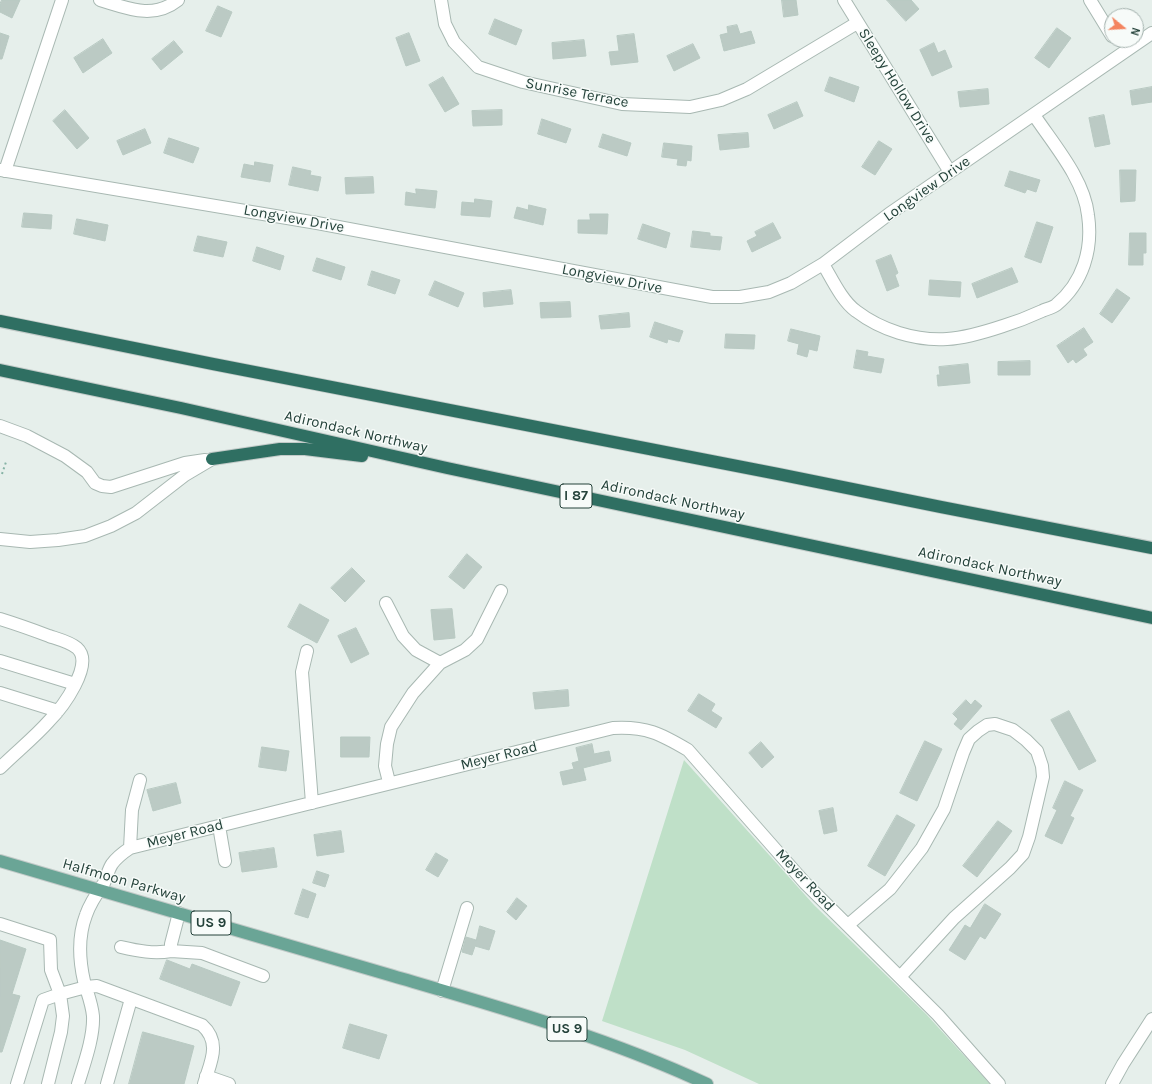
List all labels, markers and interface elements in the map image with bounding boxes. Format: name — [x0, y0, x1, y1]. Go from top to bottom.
north arrow — [1104, 8, 1144, 48]
street label: Sleepy Hollow Drive — [854, 25, 940, 147]
text: N — [1128, 26, 1142, 37]
street label: Sunrise Terrace — [524, 74, 630, 112]
street label: Longview Drive — [880, 152, 974, 226]
street label: Longview Drive — [242, 201, 346, 237]
street label: Longview Drive — [560, 260, 664, 298]
street label: Adirondack Northway — [283, 407, 429, 457]
street label: Adirondack Northway — [600, 476, 746, 524]
road number: I 87 — [560, 484, 592, 508]
street label: Adirondack Northway — [917, 543, 1063, 591]
street label: Meyer Road — [459, 738, 539, 774]
street label: Meyer Road — [145, 816, 225, 852]
street label: Meyer Road — [772, 845, 838, 915]
street label: Halfmoon Parkway — [60, 855, 188, 907]
road number: US 9 — [191, 911, 231, 935]
road number: US 9 — [547, 1017, 587, 1041]

